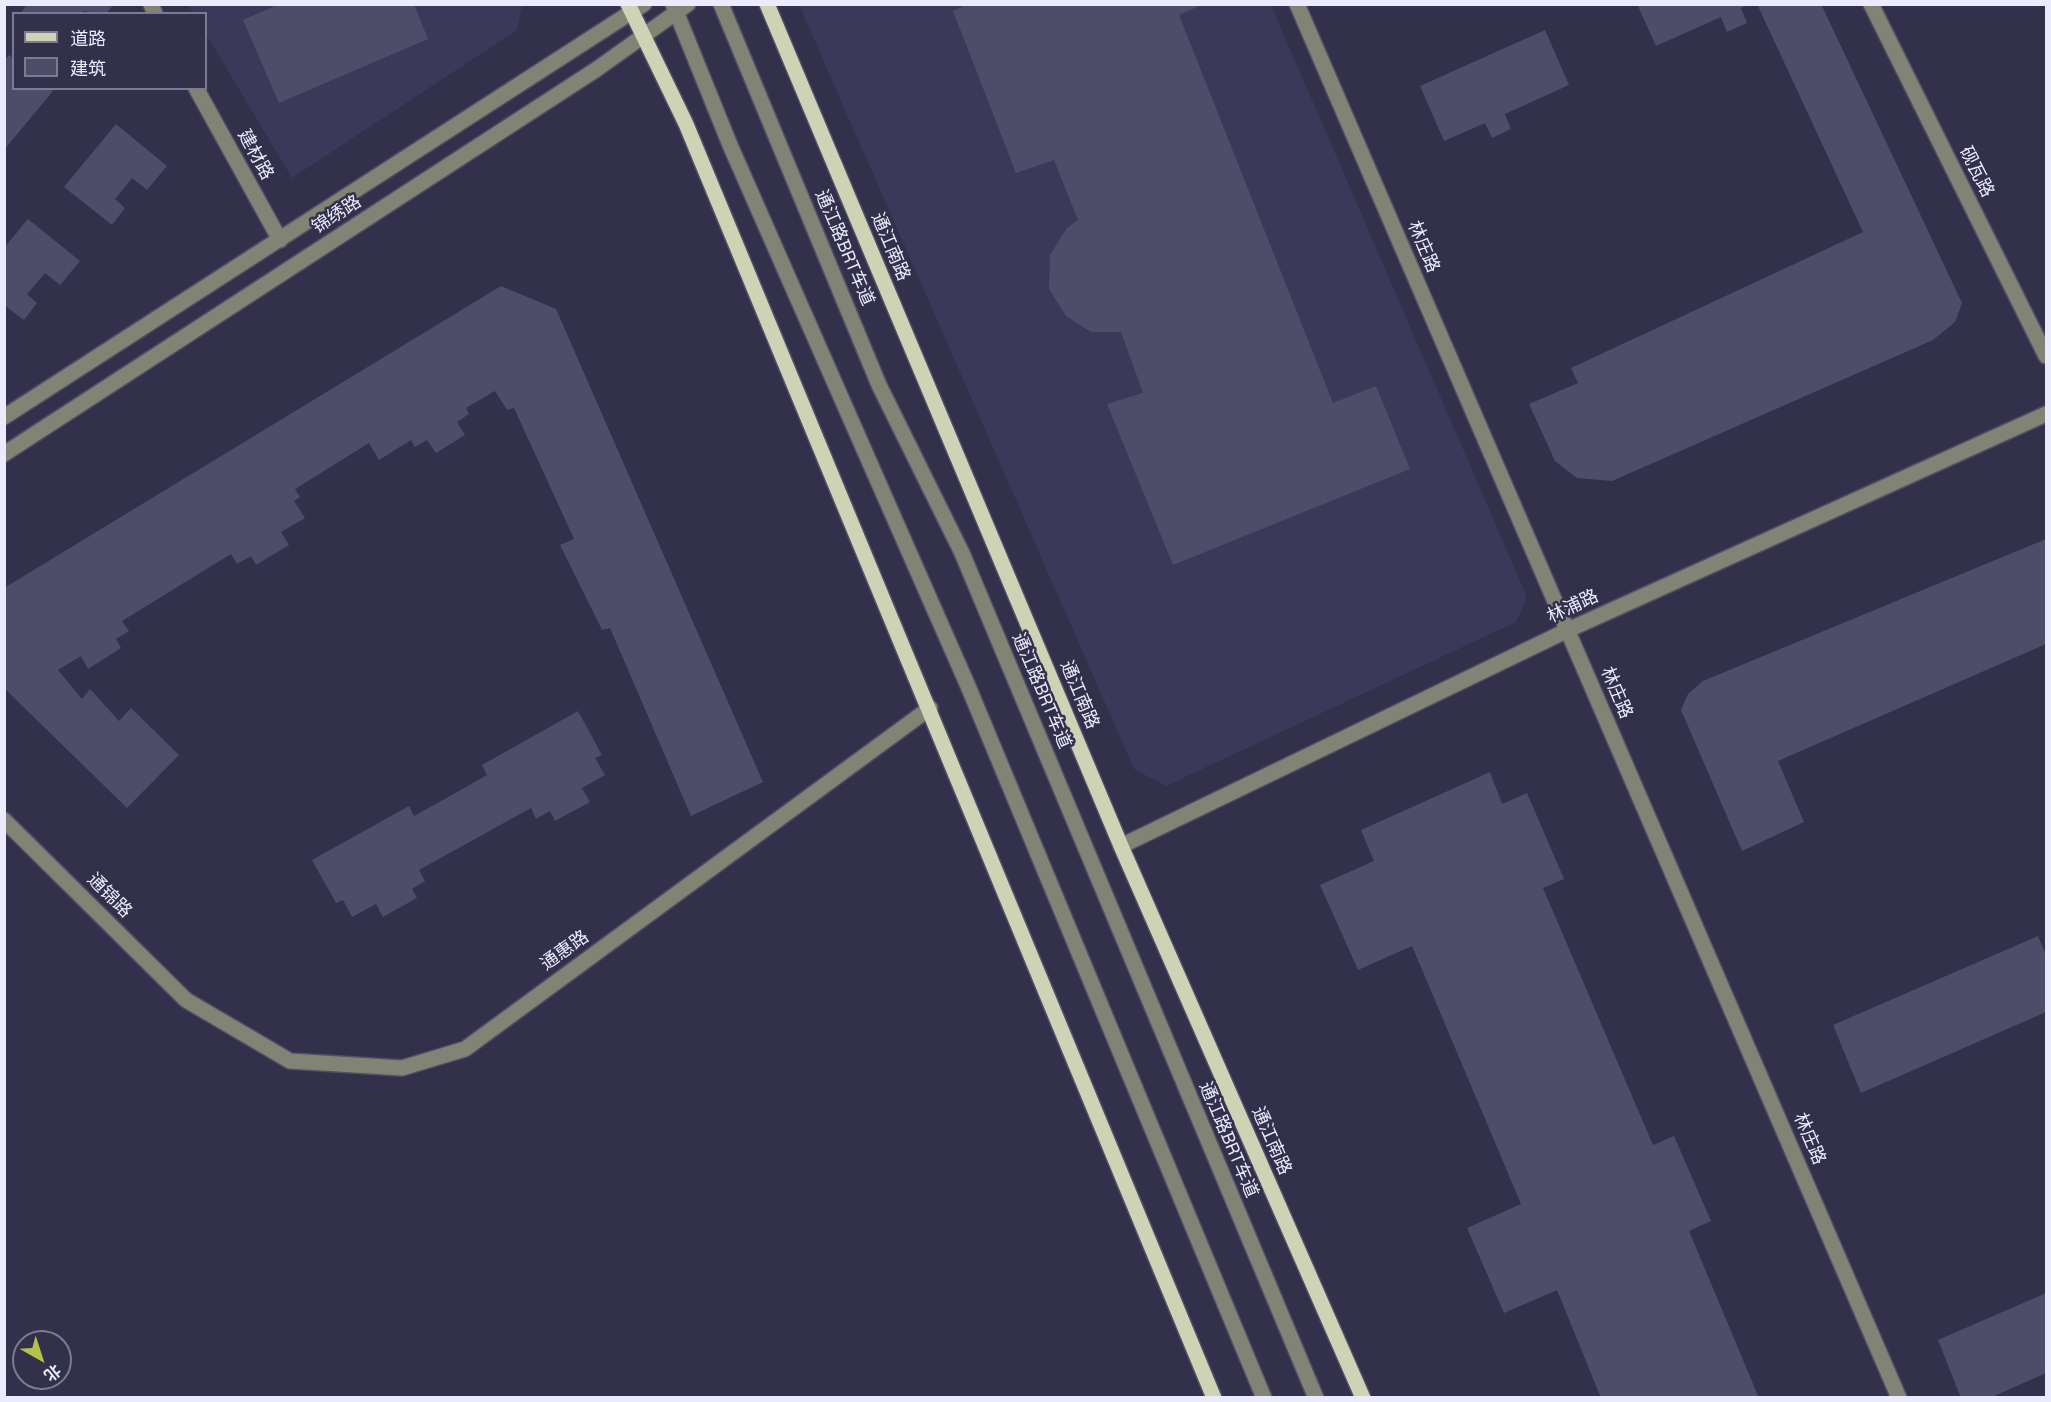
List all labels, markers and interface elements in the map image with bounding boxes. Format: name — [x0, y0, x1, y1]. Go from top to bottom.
legend — [12, 12, 207, 90]
text: 道路 — [70, 27, 106, 50]
text: 建筑 — [70, 57, 106, 80]
street label: 建材路 — [232, 126, 278, 184]
street label: 砚瓦路 — [1954, 143, 1998, 201]
street label: 通江路BRT车道 — [810, 187, 878, 309]
street label: 锦绣路 — [308, 191, 366, 239]
street label: 通江南路 — [866, 210, 914, 284]
street label: 林庄路 — [1403, 218, 1443, 276]
street label: 林浦路 — [1544, 586, 1602, 628]
street label: 通江路BRT车道 — [1007, 630, 1075, 752]
street label: 通江南路 — [1055, 658, 1103, 732]
street label: 林庄路 — [1596, 664, 1636, 722]
street label: 通锦路 — [82, 869, 136, 923]
street label: 通惠路 — [537, 926, 593, 976]
street label: 通江路BRT车道 — [1194, 1079, 1262, 1201]
street label: 通江南路 — [1246, 1104, 1296, 1178]
street label: 林庄路 — [1789, 1110, 1829, 1168]
north arrow — [12, 1330, 72, 1390]
text: 北 — [40, 1360, 65, 1386]

